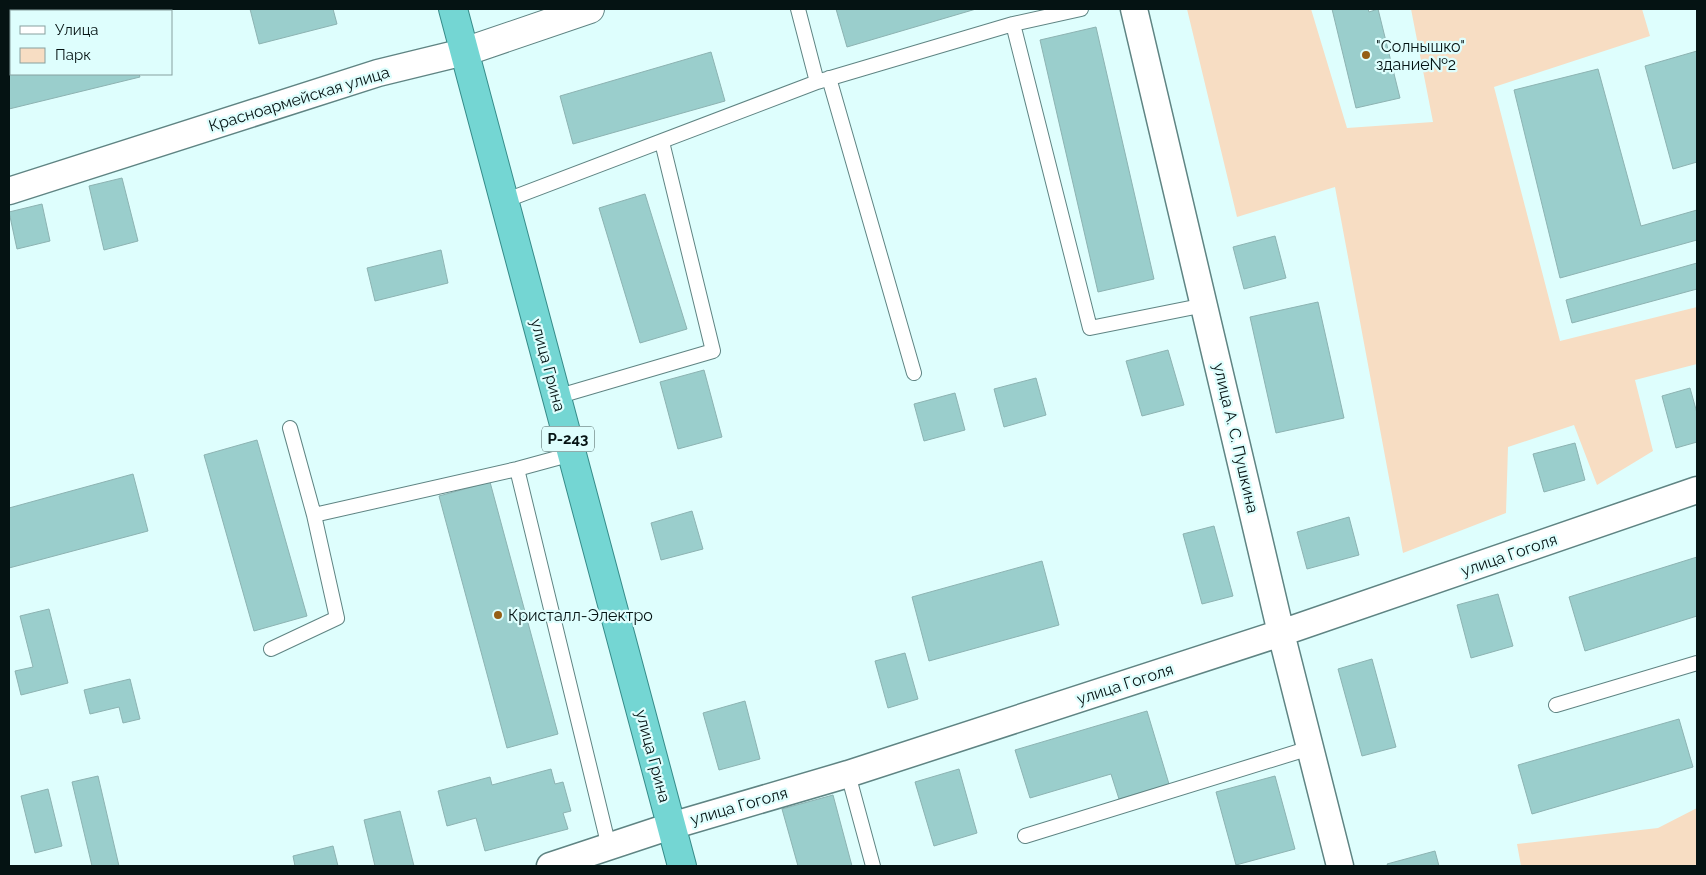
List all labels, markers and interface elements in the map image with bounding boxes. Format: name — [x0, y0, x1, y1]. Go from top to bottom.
legend — [10, 10, 172, 75]
text: Улица — [55, 21, 99, 39]
place label: "Солнышко" здание№2 — [1376, 37, 1465, 74]
text: Парк — [55, 46, 91, 64]
marker: "Солнышко" здание№2 — [1360, 49, 1372, 61]
street label: Красноармейская улица — [206, 62, 392, 136]
street label: улица Грина — [527, 317, 569, 413]
street label: улица А. С. Пушкина — [1209, 361, 1263, 515]
road number: Р-243 — [542, 426, 594, 452]
street label: улица Гоголя — [1458, 530, 1560, 580]
place label: Кристалл-Электро — [508, 606, 653, 625]
marker: Кристалл-Электро — [492, 609, 504, 621]
street label: улица Гоголя — [1074, 659, 1176, 709]
street label: улица Грина — [632, 708, 674, 804]
street label: улица Гоголя — [688, 783, 790, 829]

